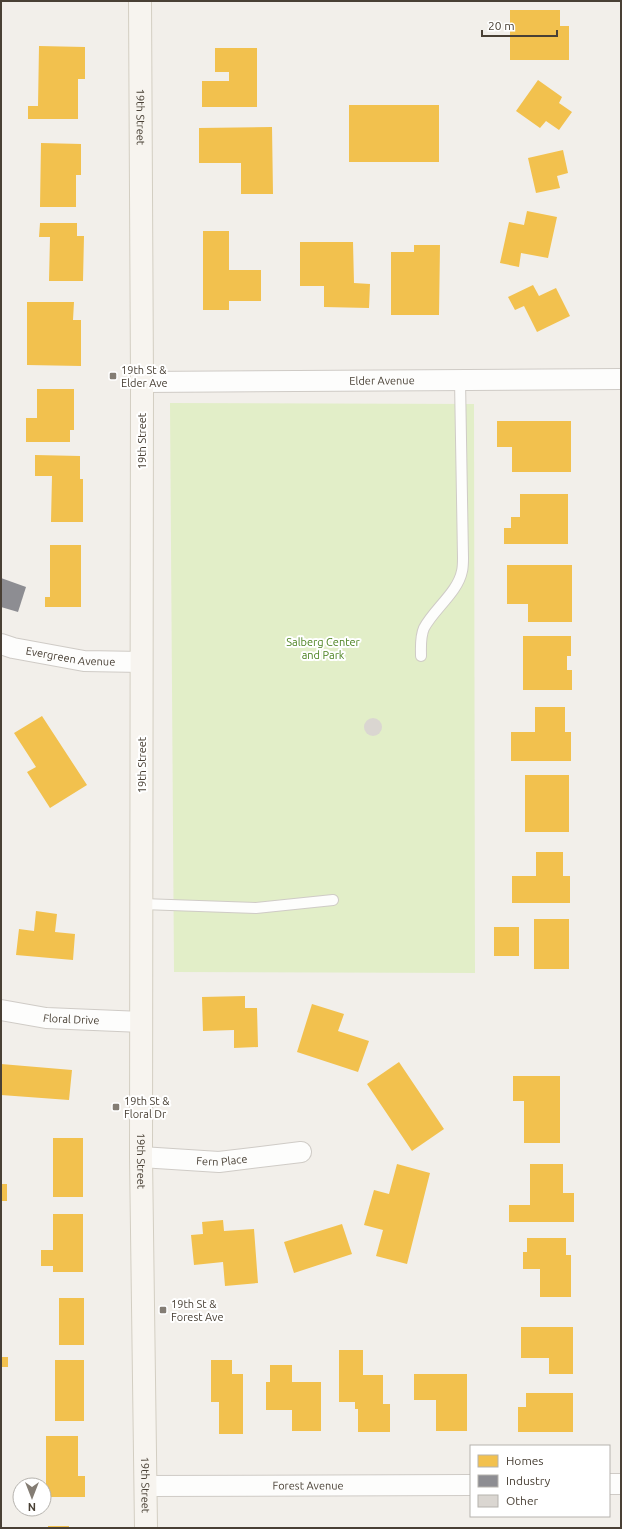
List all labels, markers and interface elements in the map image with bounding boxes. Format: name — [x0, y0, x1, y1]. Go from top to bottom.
scale bar — [482, 12, 557, 38]
text: 20 m — [488, 19, 515, 32]
street label: 19th Street — [134, 89, 147, 146]
place label: 19th St & Elder Ave — [121, 364, 168, 389]
marker: 19th St & Elder Ave — [108, 371, 118, 381]
street label: Elder Avenue — [349, 374, 415, 387]
street label: 19th Street — [136, 412, 148, 469]
park label: Salberg Center and Park — [286, 636, 361, 661]
street label: Evergreen Avenue — [25, 644, 115, 668]
street label: 19th Street — [136, 736, 148, 793]
street label: Floral Drive — [42, 1012, 100, 1026]
place label: 19th St & Floral Dr — [124, 1095, 170, 1120]
marker: 19th St & Floral Dr — [111, 1102, 121, 1112]
street label: 19th Street — [135, 1133, 147, 1190]
street label: Fern Place — [196, 1153, 248, 1168]
place label: 19th St & Forest Ave — [171, 1298, 223, 1323]
marker: 19th St & Forest Ave — [158, 1305, 168, 1315]
legend — [470, 1445, 610, 1517]
text: Homes — [506, 1454, 544, 1467]
street label: 19th Street — [139, 1457, 152, 1514]
text: Industry — [506, 1474, 551, 1487]
north arrow — [12, 1477, 52, 1517]
street label: Forest Avenue — [272, 1479, 344, 1492]
text: Other — [506, 1494, 539, 1507]
text: N — [28, 1501, 36, 1513]

